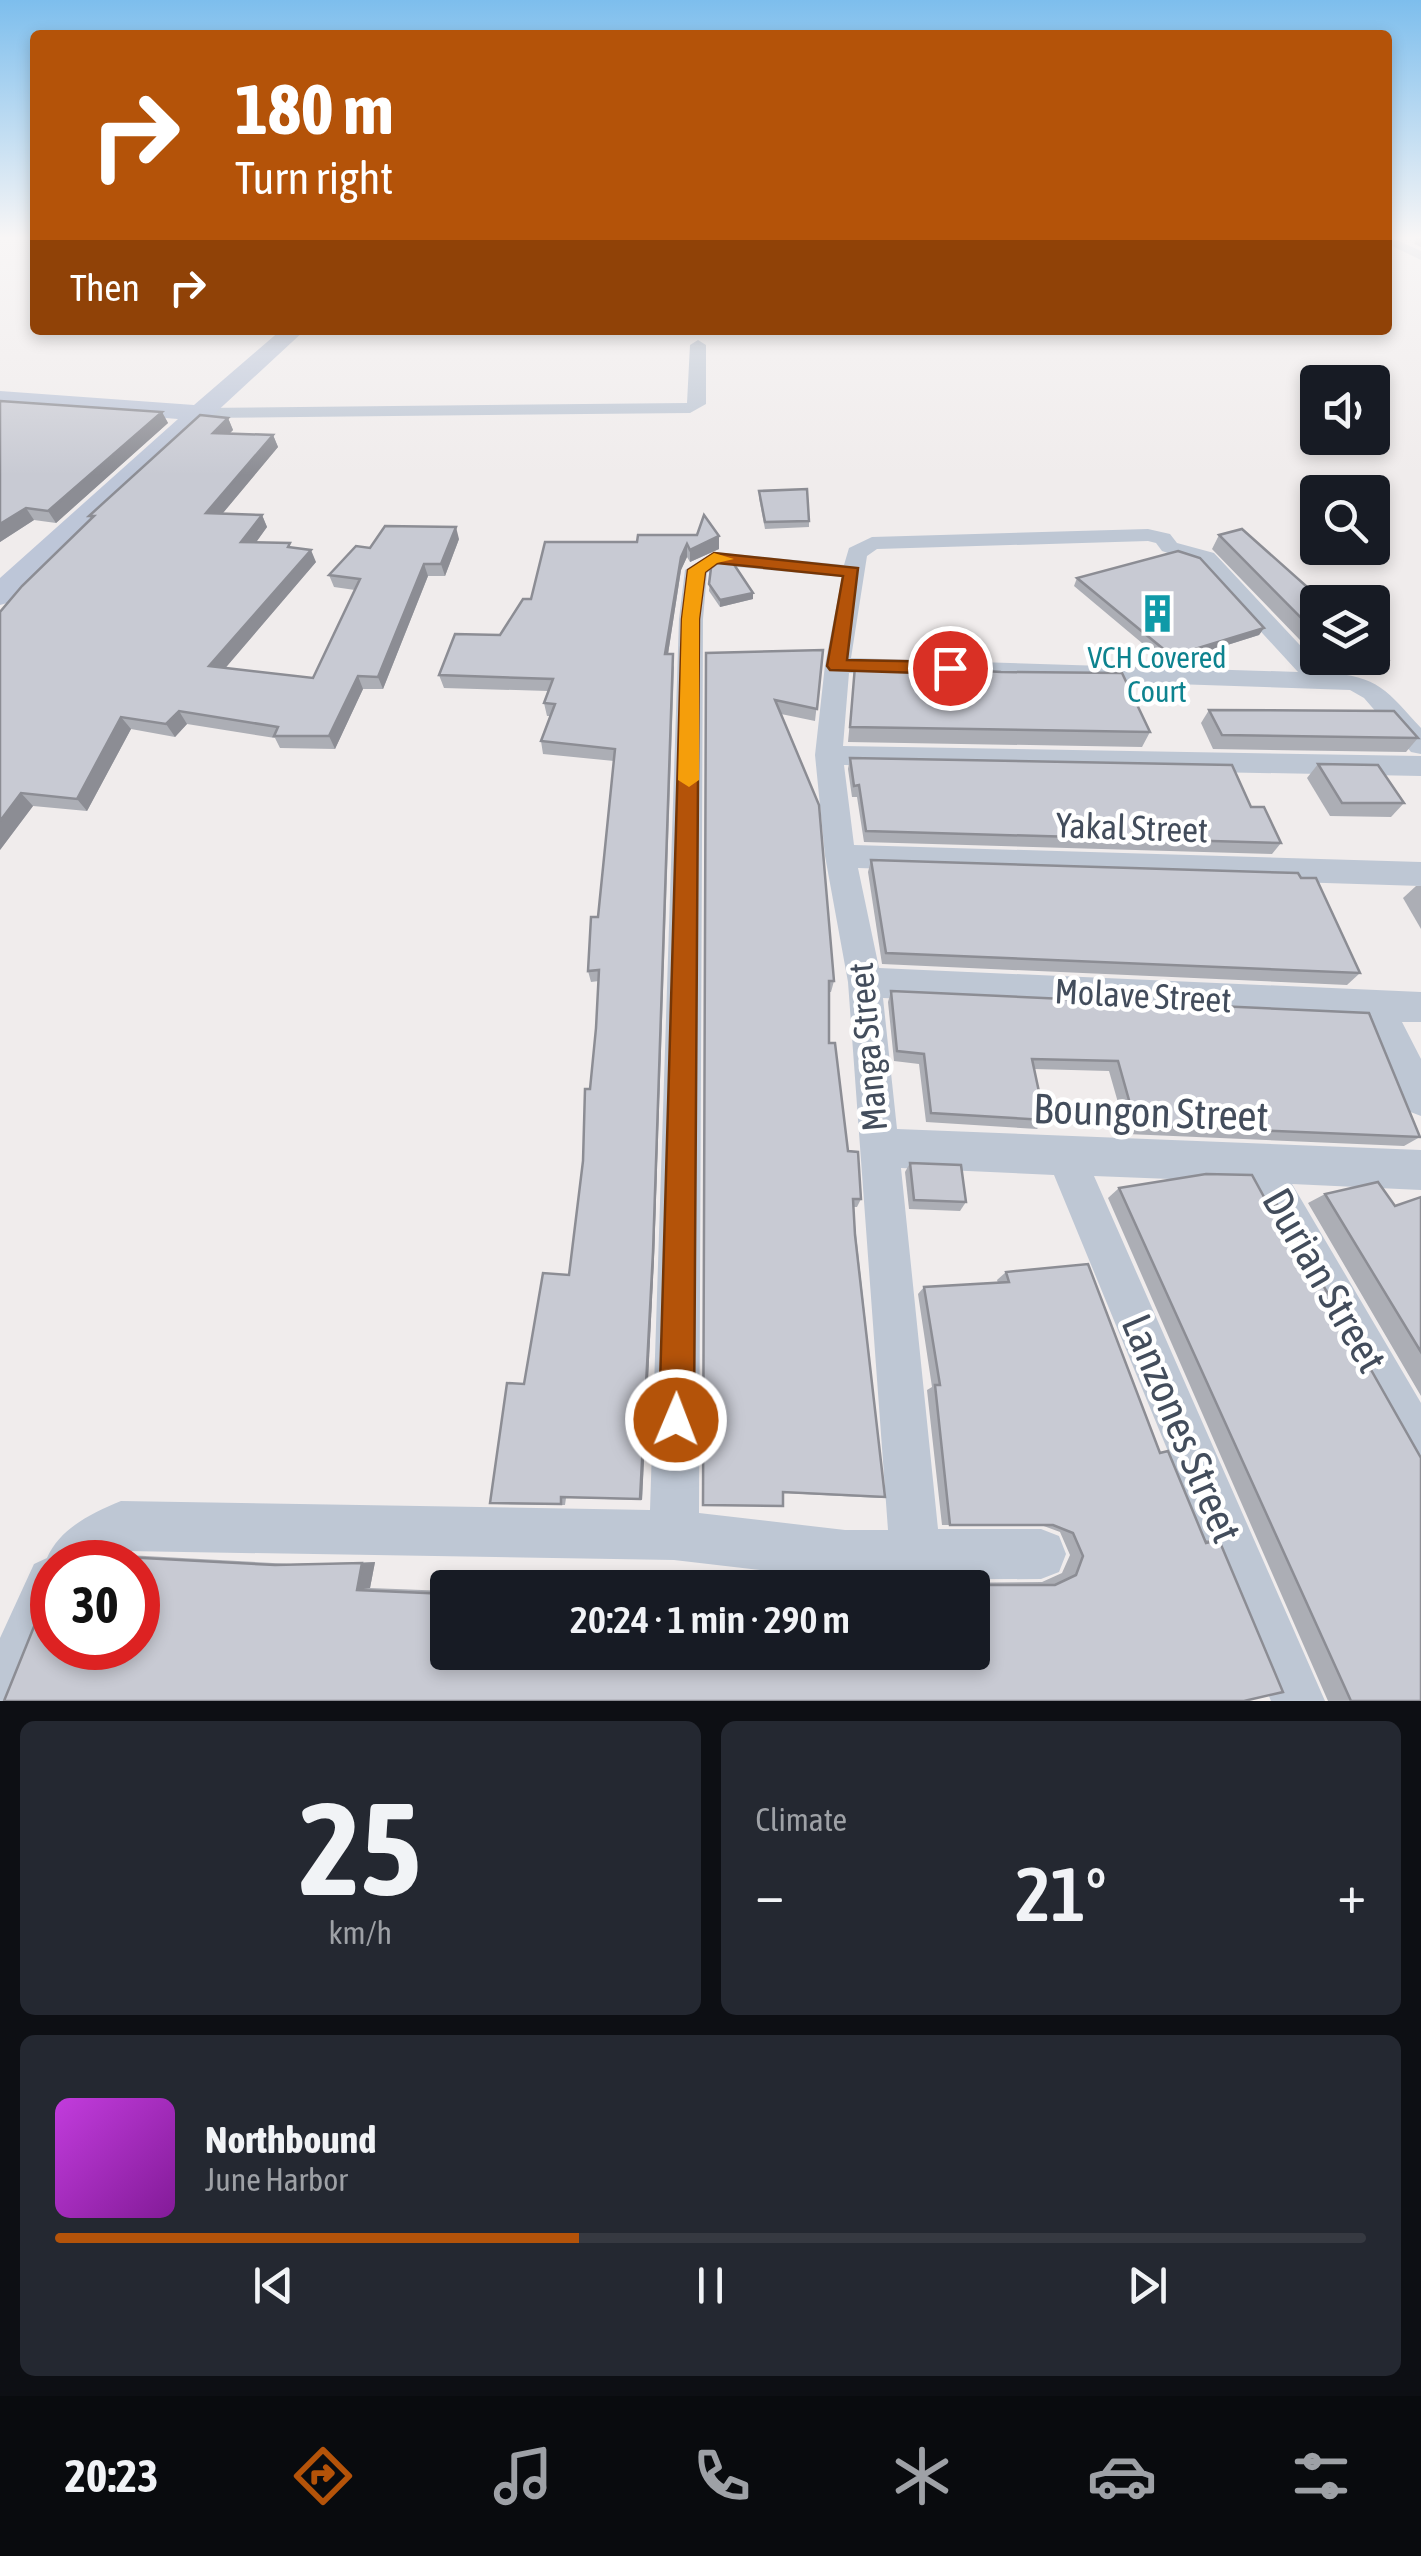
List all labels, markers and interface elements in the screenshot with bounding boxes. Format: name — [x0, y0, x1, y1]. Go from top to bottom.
text: 180 m — [235, 69, 394, 149]
icon: right — [70, 70, 200, 200]
text: Turn right — [235, 152, 393, 204]
icon: right — [160, 260, 215, 315]
text: Then — [70, 266, 140, 309]
map controls — [1300, 365, 1390, 675]
button: sound — [1300, 365, 1390, 455]
button: search — [1300, 475, 1390, 565]
button: layers — [1300, 585, 1390, 675]
building icon: VCH Covered Court — [1136, 592, 1178, 634]
pin — [908, 626, 993, 711]
place label: VCH Covered Court — [1088, 640, 1226, 708]
icon: arrive — [923, 641, 978, 696]
street label: Yakal Street — [1055, 804, 1209, 850]
street label: Manga Street — [840, 961, 894, 1133]
street label: Molave Street — [1054, 970, 1232, 1020]
street label: Boungon Street — [1032, 1084, 1270, 1140]
street label: Durian Street — [1253, 1180, 1397, 1380]
street label: Lanzones Street — [1112, 1307, 1252, 1549]
position arrow — [624, 1368, 728, 1472]
speed limit sign: 30 — [30, 1540, 160, 1670]
text: 20:24 · 1 min · 290 m — [570, 1598, 850, 1641]
text: 25 — [299, 1774, 421, 1923]
text: Climate — [756, 1801, 847, 1838]
text: 21° — [1015, 1851, 1106, 1937]
text: − — [756, 1862, 784, 1925]
text: + — [1337, 1862, 1366, 1925]
text: km/h — [329, 1914, 392, 1951]
text: Northbound — [205, 2118, 376, 2161]
text: June Harbor — [205, 2161, 348, 2198]
icon: previous — [246, 2258, 301, 2313]
icon: pause — [683, 2258, 738, 2313]
icon: next — [1120, 2258, 1175, 2313]
icon: directions — [288, 2441, 358, 2511]
icon: music — [488, 2441, 558, 2511]
icon: phone — [687, 2441, 757, 2511]
icon: climate — [887, 2441, 957, 2511]
icon: car — [1087, 2441, 1157, 2511]
icon: filters — [1286, 2441, 1356, 2511]
text: 20:23 — [65, 2450, 158, 2502]

